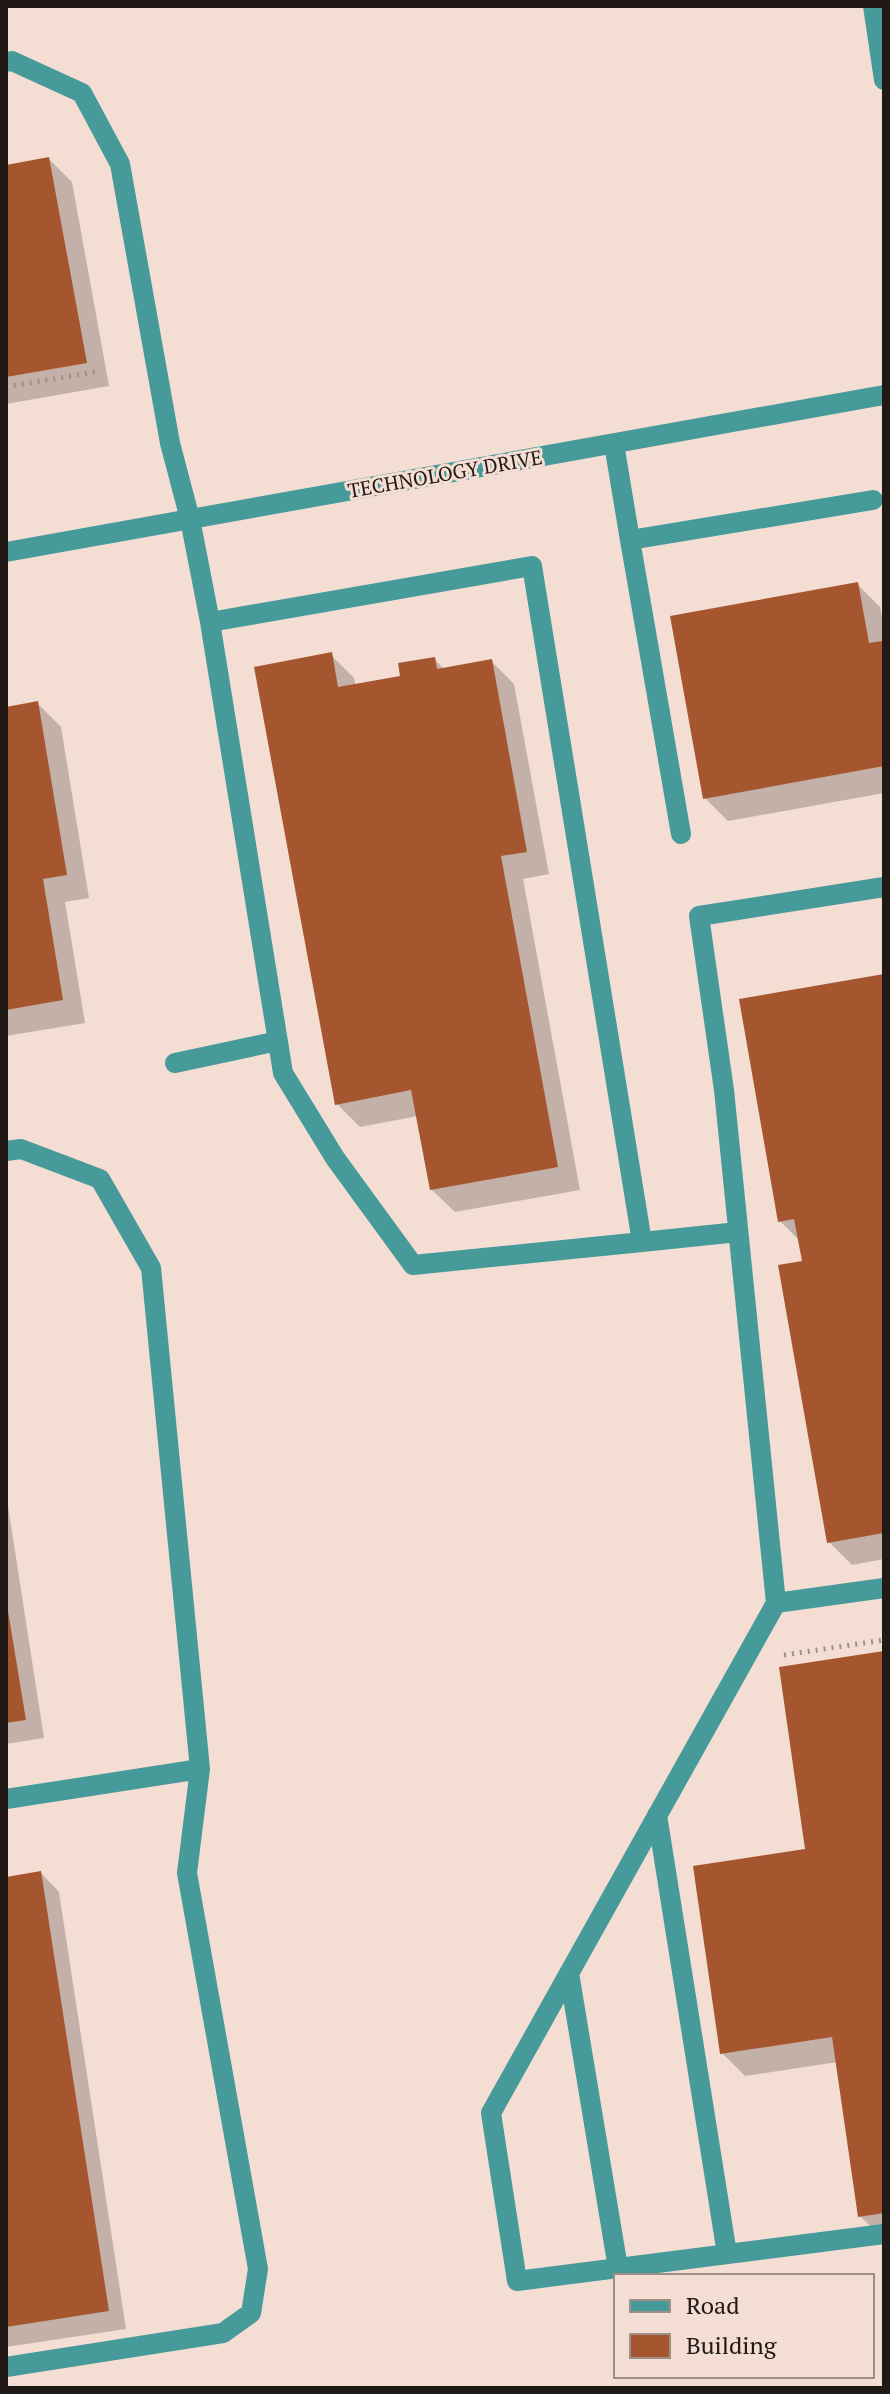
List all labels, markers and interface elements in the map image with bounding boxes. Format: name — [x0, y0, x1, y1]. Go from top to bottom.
street label: TECHNOLOGY DRIVE — [346, 443, 544, 504]
legend — [614, 2274, 874, 2378]
text: Road — [686, 2289, 740, 2321]
text: Building — [686, 2329, 777, 2361]

